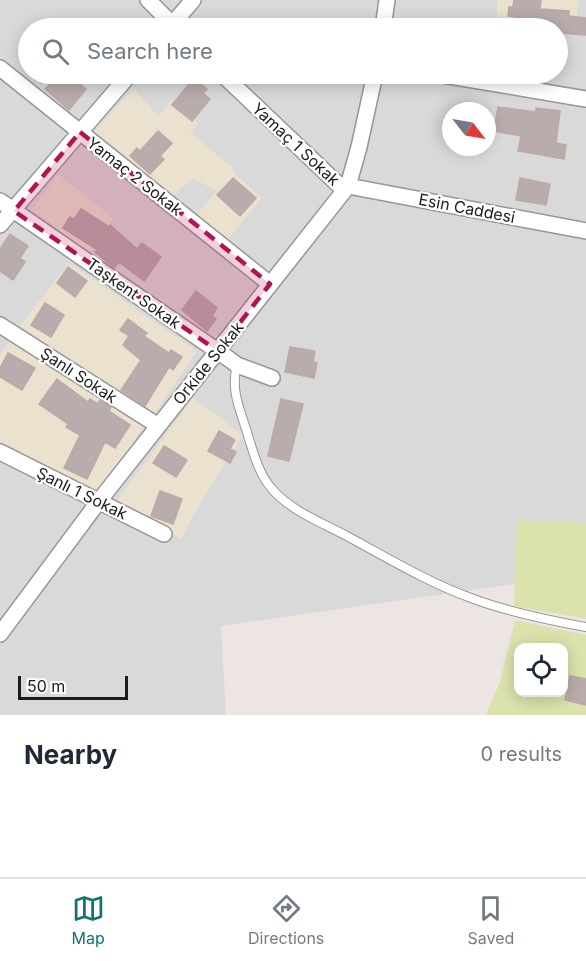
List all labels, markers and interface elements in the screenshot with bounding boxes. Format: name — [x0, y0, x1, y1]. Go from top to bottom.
search box — [18, 18, 568, 84]
icon: search — [39, 35, 72, 68]
text: Search here — [87, 38, 213, 64]
street label: Yamaç 1 Sokak — [248, 98, 344, 190]
north arrow — [442, 102, 496, 156]
street label: Yamaç 2 Sokak — [83, 132, 187, 220]
street label: Esin Caddesi — [417, 189, 517, 227]
street label: Taşkent Sokak — [83, 253, 185, 333]
street label: Orkide Sokak — [168, 317, 248, 409]
street label: Şanlı Sokak — [37, 343, 121, 407]
street label: Şanlı 1 Sokak — [33, 462, 131, 524]
map controls — [514, 643, 568, 697]
button: locate — [514, 643, 568, 697]
scale bar — [18, 673, 128, 700]
text: 50 m — [27, 676, 65, 696]
text: Nearby — [24, 739, 117, 770]
text: 0 results — [480, 742, 562, 766]
tab: Map — [72, 892, 105, 948]
tab: Directions — [248, 892, 324, 948]
tab: Saved — [468, 892, 514, 948]

